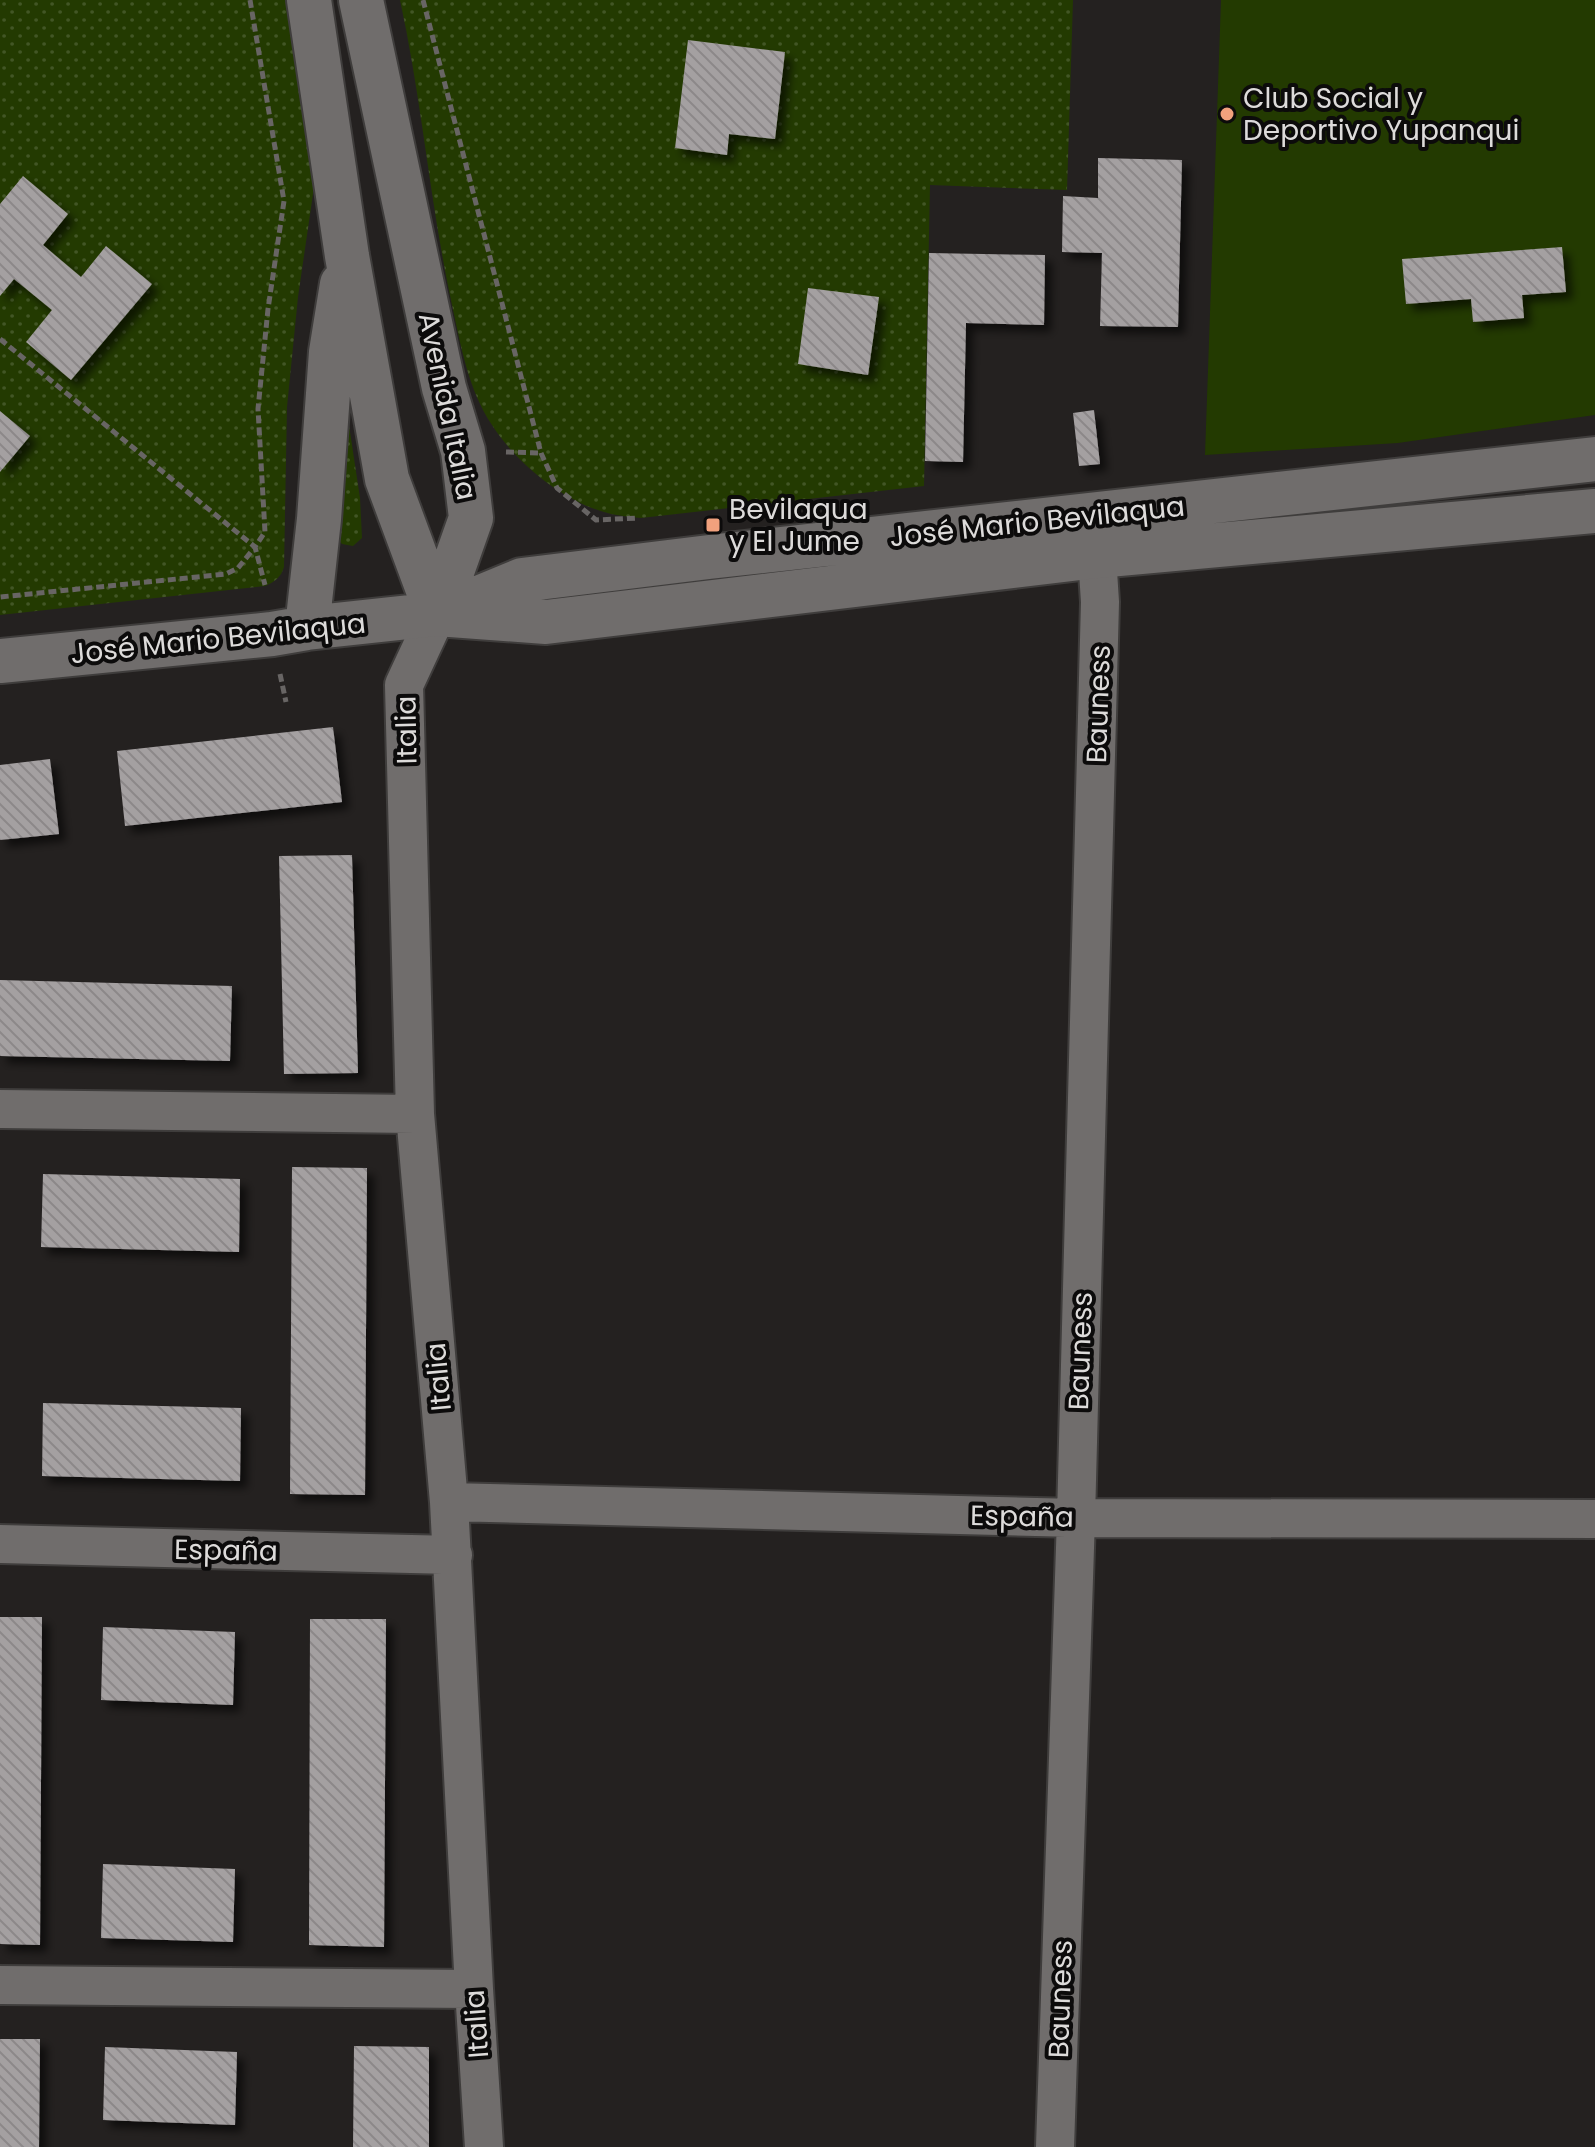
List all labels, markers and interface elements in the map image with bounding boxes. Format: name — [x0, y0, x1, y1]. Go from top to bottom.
place label: Club Social y Deportivo Yupanqui — [1243, 79, 1519, 150]
marker: Club Social y Deportivo Yupanqui — [1218, 105, 1236, 123]
street label: Avenida Italia — [409, 309, 486, 503]
street label: José Mario Bevilaqua — [887, 487, 1187, 556]
place label: Bevilaqua y El Jume — [729, 490, 868, 561]
marker: Bevilaqua y El Jume — [704, 516, 722, 534]
street label: José Mario Bevilaqua — [68, 604, 368, 673]
street label: Bauness — [1077, 644, 1120, 764]
street label: Italia — [386, 695, 427, 765]
street label: Bauness — [1059, 1291, 1102, 1411]
street label: Italia — [416, 1341, 461, 1413]
street label: España — [970, 1496, 1074, 1537]
street label: España — [174, 1530, 278, 1571]
street label: Bauness — [1039, 1939, 1082, 2059]
street label: Italia — [455, 1988, 498, 2060]

